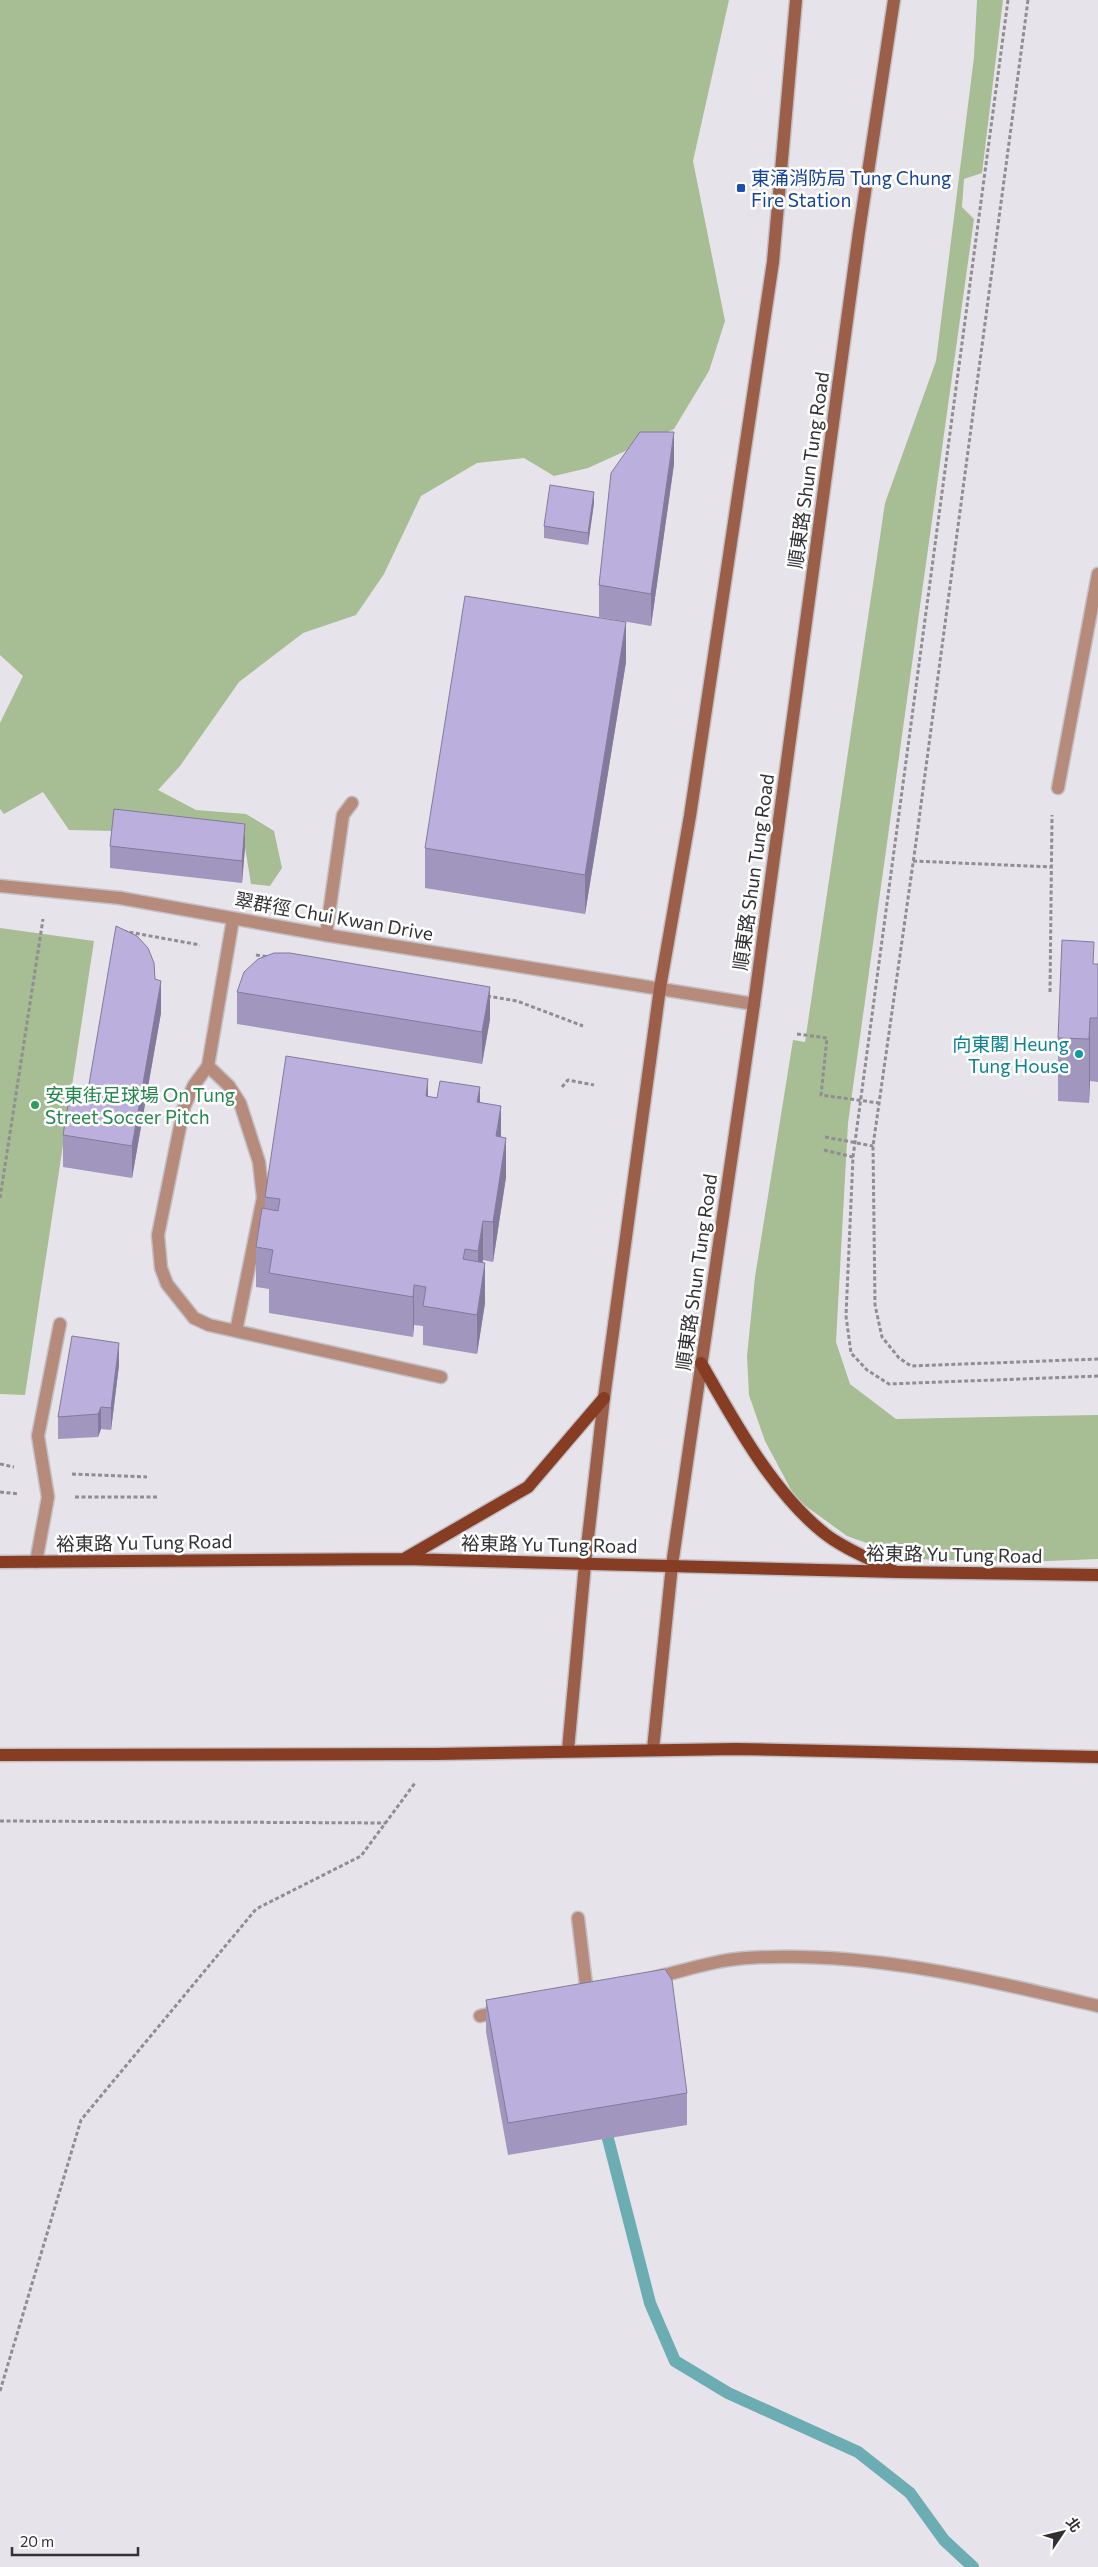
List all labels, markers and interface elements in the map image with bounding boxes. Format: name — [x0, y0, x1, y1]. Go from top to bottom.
place label: 東涌消防局 Tung Chung Fire Station — [751, 166, 951, 211]
marker: 東涌消防局 Tung Chung Fire Station — [735, 182, 747, 194]
street label: 順東路 Shun Tung Road — [783, 370, 833, 570]
street label: 順東路 Shun Tung Road — [728, 772, 778, 972]
street label: 翠群徑 Chui Kwan Drive — [233, 887, 435, 945]
place label: 向東閣 Heung Tung House — [952, 1032, 1069, 1077]
marker: 向東閣 Heung Tung House — [1073, 1048, 1085, 1060]
place label: 安東街足球場 On Tung Street Soccer Pitch — [45, 1083, 235, 1128]
marker: 安東街足球場 On Tung Street Soccer Pitch — [29, 1099, 41, 1111]
street label: 順東路 Shun Tung Road — [671, 1172, 721, 1372]
street label: 裕東路 Yu Tung Road — [56, 1529, 232, 1555]
street label: 裕東路 Yu Tung Road — [461, 1531, 637, 1557]
street label: 裕東路 Yu Tung Road — [866, 1541, 1042, 1567]
north arrow — [1038, 2507, 1088, 2557]
text: 北 — [1063, 2514, 1085, 2535]
scale bar — [12, 2524, 139, 2556]
text: 20 m — [20, 2532, 54, 2550]

